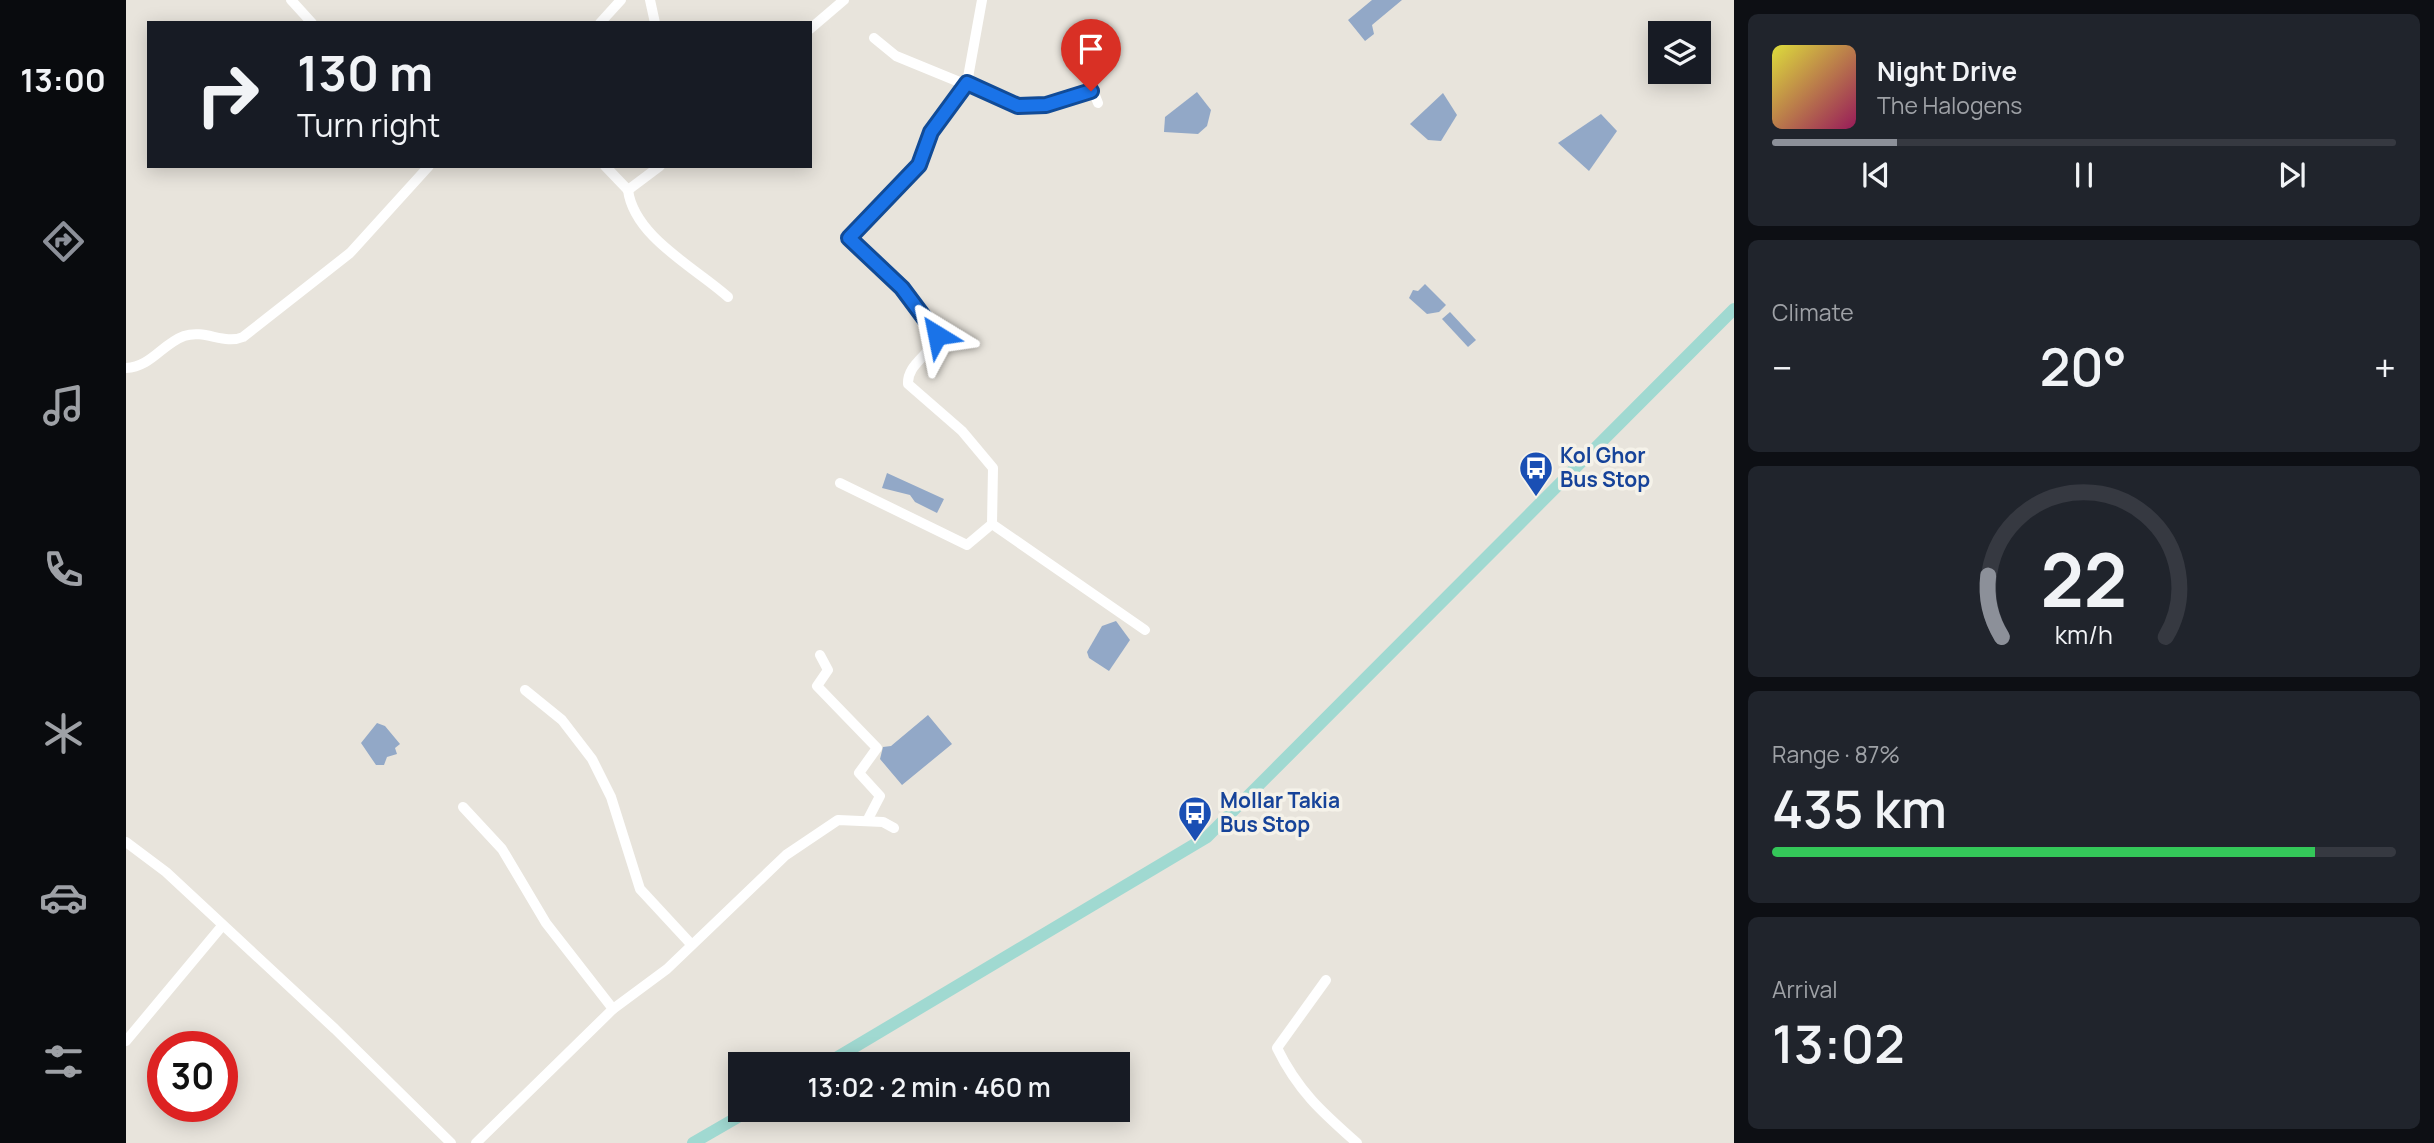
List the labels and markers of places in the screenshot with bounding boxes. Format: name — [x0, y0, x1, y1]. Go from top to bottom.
pin — [1061, 19, 1121, 91]
place label: Kol Ghor Bus Stop — [1560, 441, 1650, 493]
bus stop icon: Kol Ghor Bus Stop — [1517, 449, 1555, 498]
place label: Mollar Takia Bus Stop — [1220, 786, 1340, 838]
bus stop icon: Mollar Takia Bus Stop — [1176, 794, 1214, 843]

